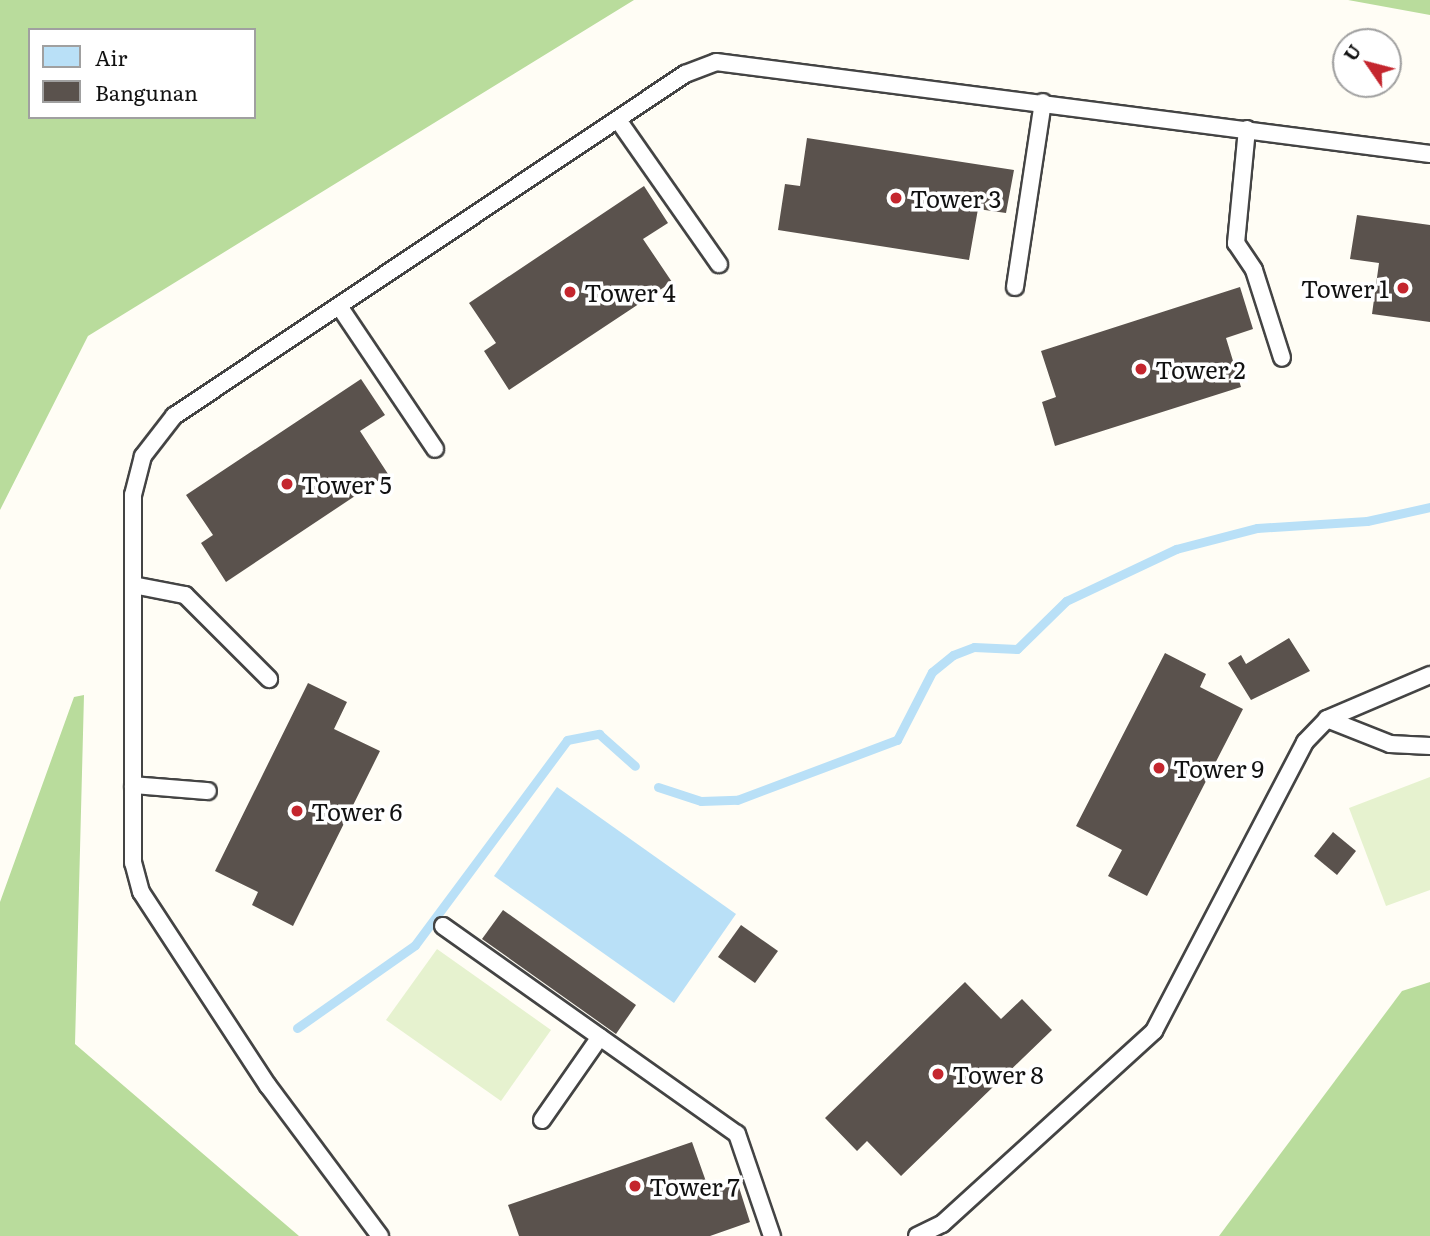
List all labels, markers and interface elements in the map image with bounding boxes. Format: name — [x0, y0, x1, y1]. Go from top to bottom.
legend — [28, 28, 256, 119]
north arrow — [1332, 28, 1402, 98]
text: U — [1336, 38, 1367, 66]
text: Air — [95, 41, 127, 72]
text: Bangunan — [95, 76, 198, 107]
place label: Tower 3 — [910, 184, 1002, 212]
marker: Tower 3 — [888, 190, 904, 206]
place label: Tower 1 — [1301, 274, 1389, 302]
place label: Tower 4 — [584, 278, 676, 306]
marker: Tower 1 — [1395, 280, 1411, 296]
marker: Tower 4 — [562, 284, 578, 300]
place label: Tower 2 — [1155, 355, 1246, 383]
marker: Tower 2 — [1133, 361, 1149, 377]
place label: Tower 5 — [301, 470, 392, 498]
marker: Tower 5 — [279, 476, 295, 492]
place label: Tower 9 — [1173, 754, 1264, 782]
marker: Tower 9 — [1151, 760, 1167, 776]
place label: Tower 6 — [311, 797, 402, 825]
marker: Tower 6 — [289, 803, 305, 819]
place label: Tower 8 — [952, 1060, 1044, 1088]
marker: Tower 8 — [930, 1066, 946, 1082]
place label: Tower 7 — [649, 1172, 740, 1200]
marker: Tower 7 — [627, 1178, 643, 1194]

